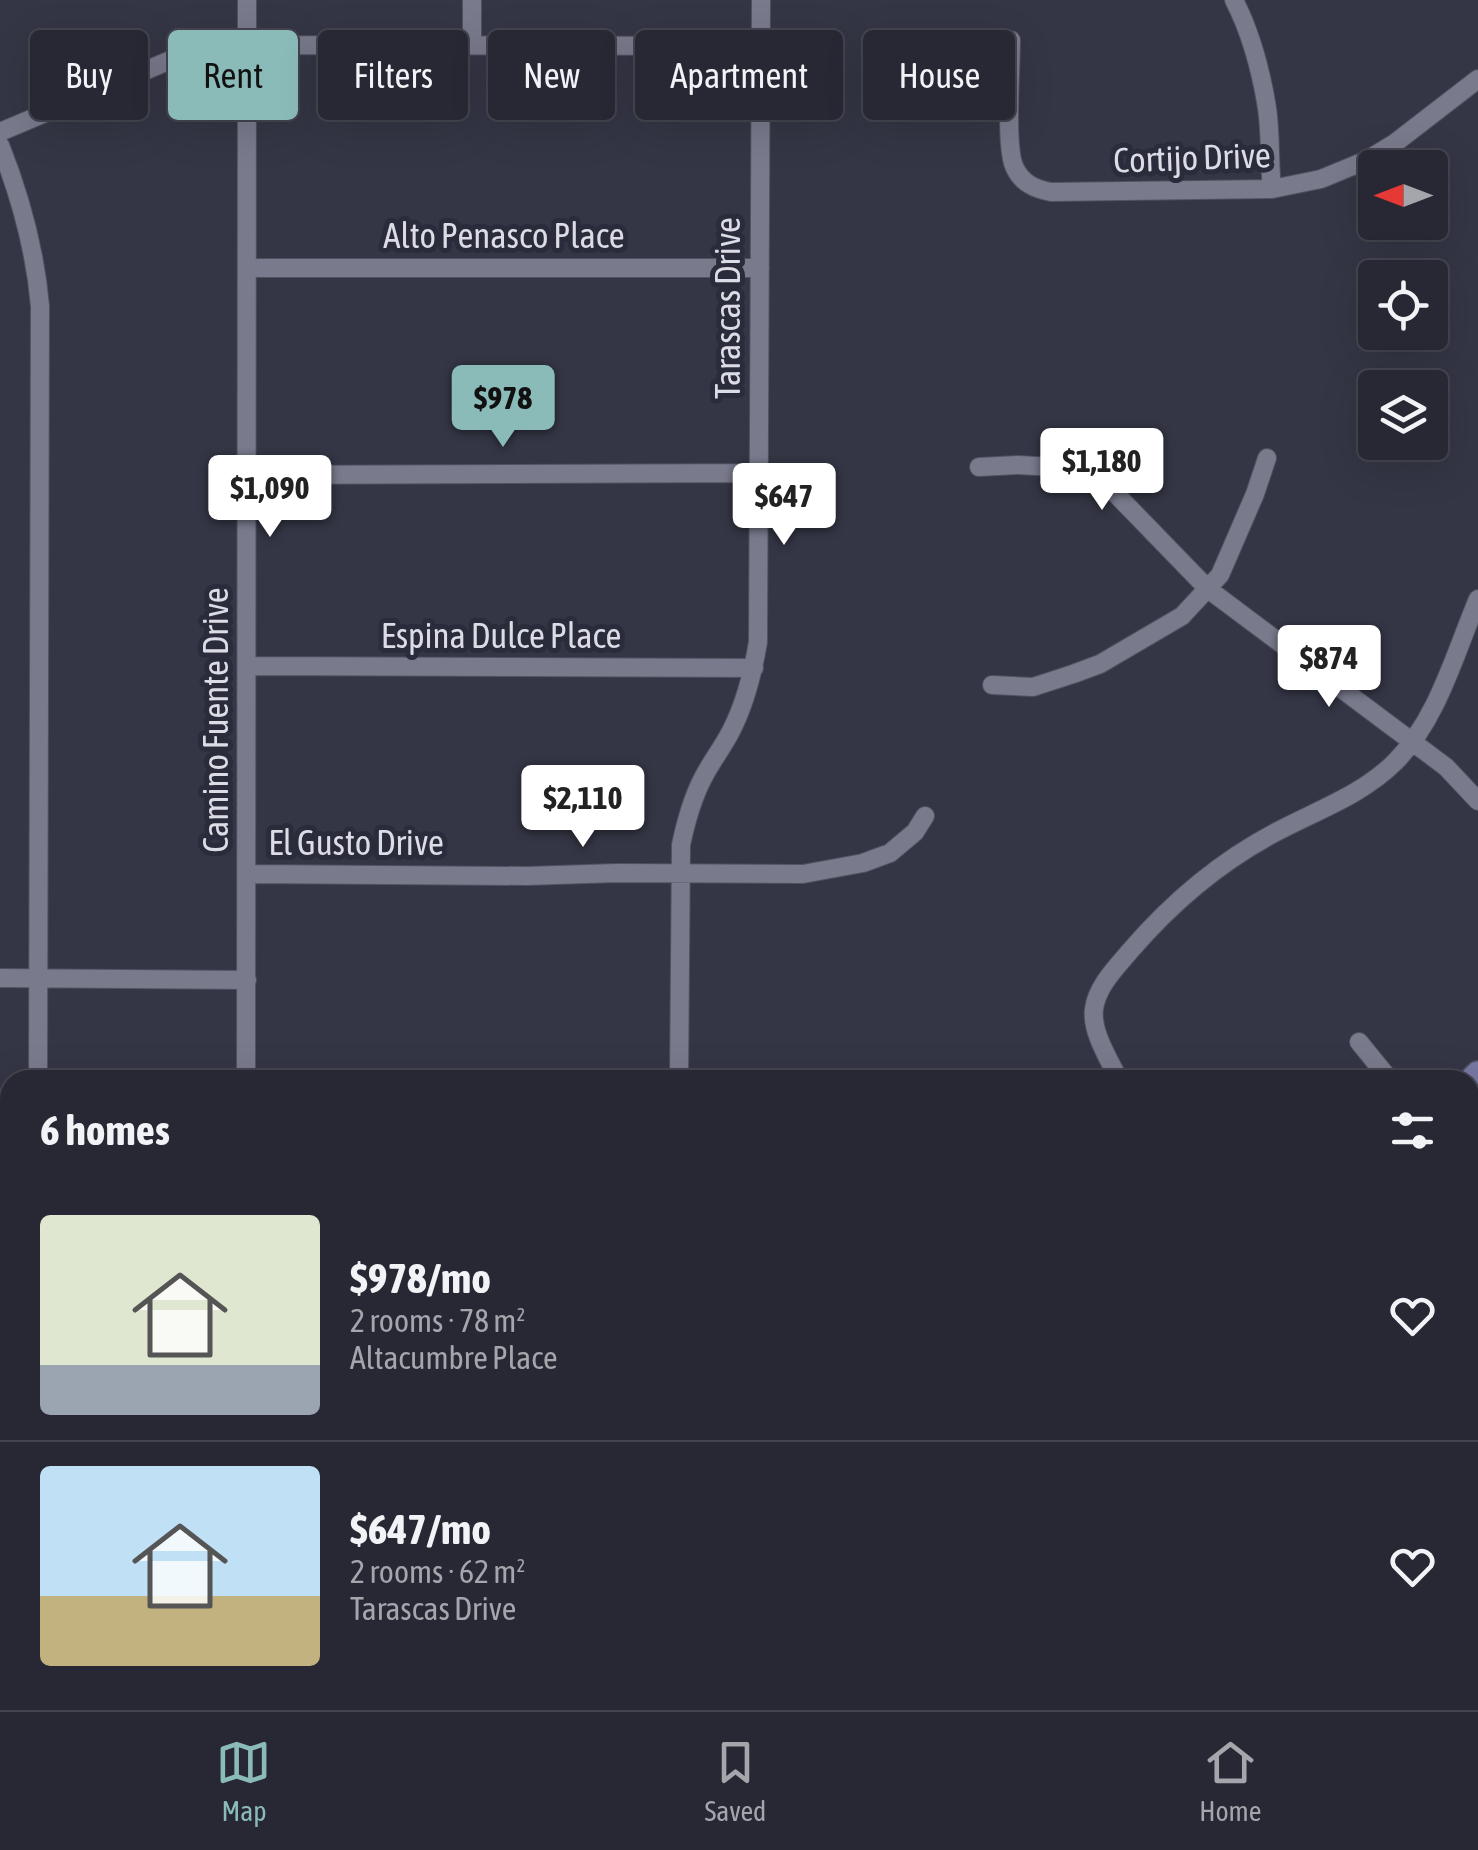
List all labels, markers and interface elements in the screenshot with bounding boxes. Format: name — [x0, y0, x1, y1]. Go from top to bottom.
chip: Buy — [30, 30, 148, 120]
chip: Rent — [168, 30, 298, 120]
chip: Filters — [318, 30, 468, 120]
chip: New — [488, 30, 615, 120]
chip: Apartment — [635, 30, 843, 120]
chip: House — [863, 30, 1015, 120]
street label: Cortijo Drive — [1113, 134, 1271, 180]
north arrow — [1358, 150, 1448, 240]
map controls — [1358, 150, 1448, 460]
street label: Alto Penasco Place — [383, 215, 625, 255]
street label: Tarascas Drive — [707, 217, 747, 399]
button: locate — [1358, 260, 1448, 350]
pin: $978 — [444, 365, 562, 450]
button: layers — [1358, 370, 1448, 460]
text: $978 — [474, 379, 532, 416]
pin: $1,180 — [1021, 428, 1183, 513]
text: $1,180 — [1062, 442, 1142, 479]
pin: $1,090 — [189, 455, 351, 540]
pin: $647 — [725, 463, 843, 548]
text: $1,090 — [230, 469, 310, 506]
text: $647 — [755, 477, 813, 514]
street label: Camino Fuente Drive — [195, 587, 235, 853]
street label: Espina Dulce Place — [381, 615, 621, 655]
pin: $874 — [1270, 625, 1388, 710]
text: $874 — [1300, 639, 1358, 676]
pin: $2,110 — [502, 765, 664, 850]
text: $2,110 — [543, 779, 623, 816]
street label: El Gusto Drive — [268, 822, 444, 862]
icon: filters — [1385, 1103, 1440, 1158]
text: 6 homes — [40, 1106, 170, 1154]
text: $978/mo — [350, 1254, 491, 1302]
icon: home — [120, 1255, 240, 1375]
icon: heart — [1385, 1288, 1440, 1343]
text: 2 rooms · 78 m² — [350, 1302, 525, 1339]
text: Altacumbre Place — [350, 1339, 558, 1376]
text: $647/mo — [350, 1505, 491, 1553]
icon: home — [120, 1506, 240, 1626]
icon: heart — [1385, 1539, 1440, 1594]
text: 2 rooms · 62 m² — [350, 1553, 525, 1590]
text: Tarascas Drive — [350, 1590, 516, 1627]
tab: Map — [216, 1735, 271, 1827]
tab: Saved — [704, 1735, 766, 1827]
tab: Home — [1199, 1735, 1262, 1827]

